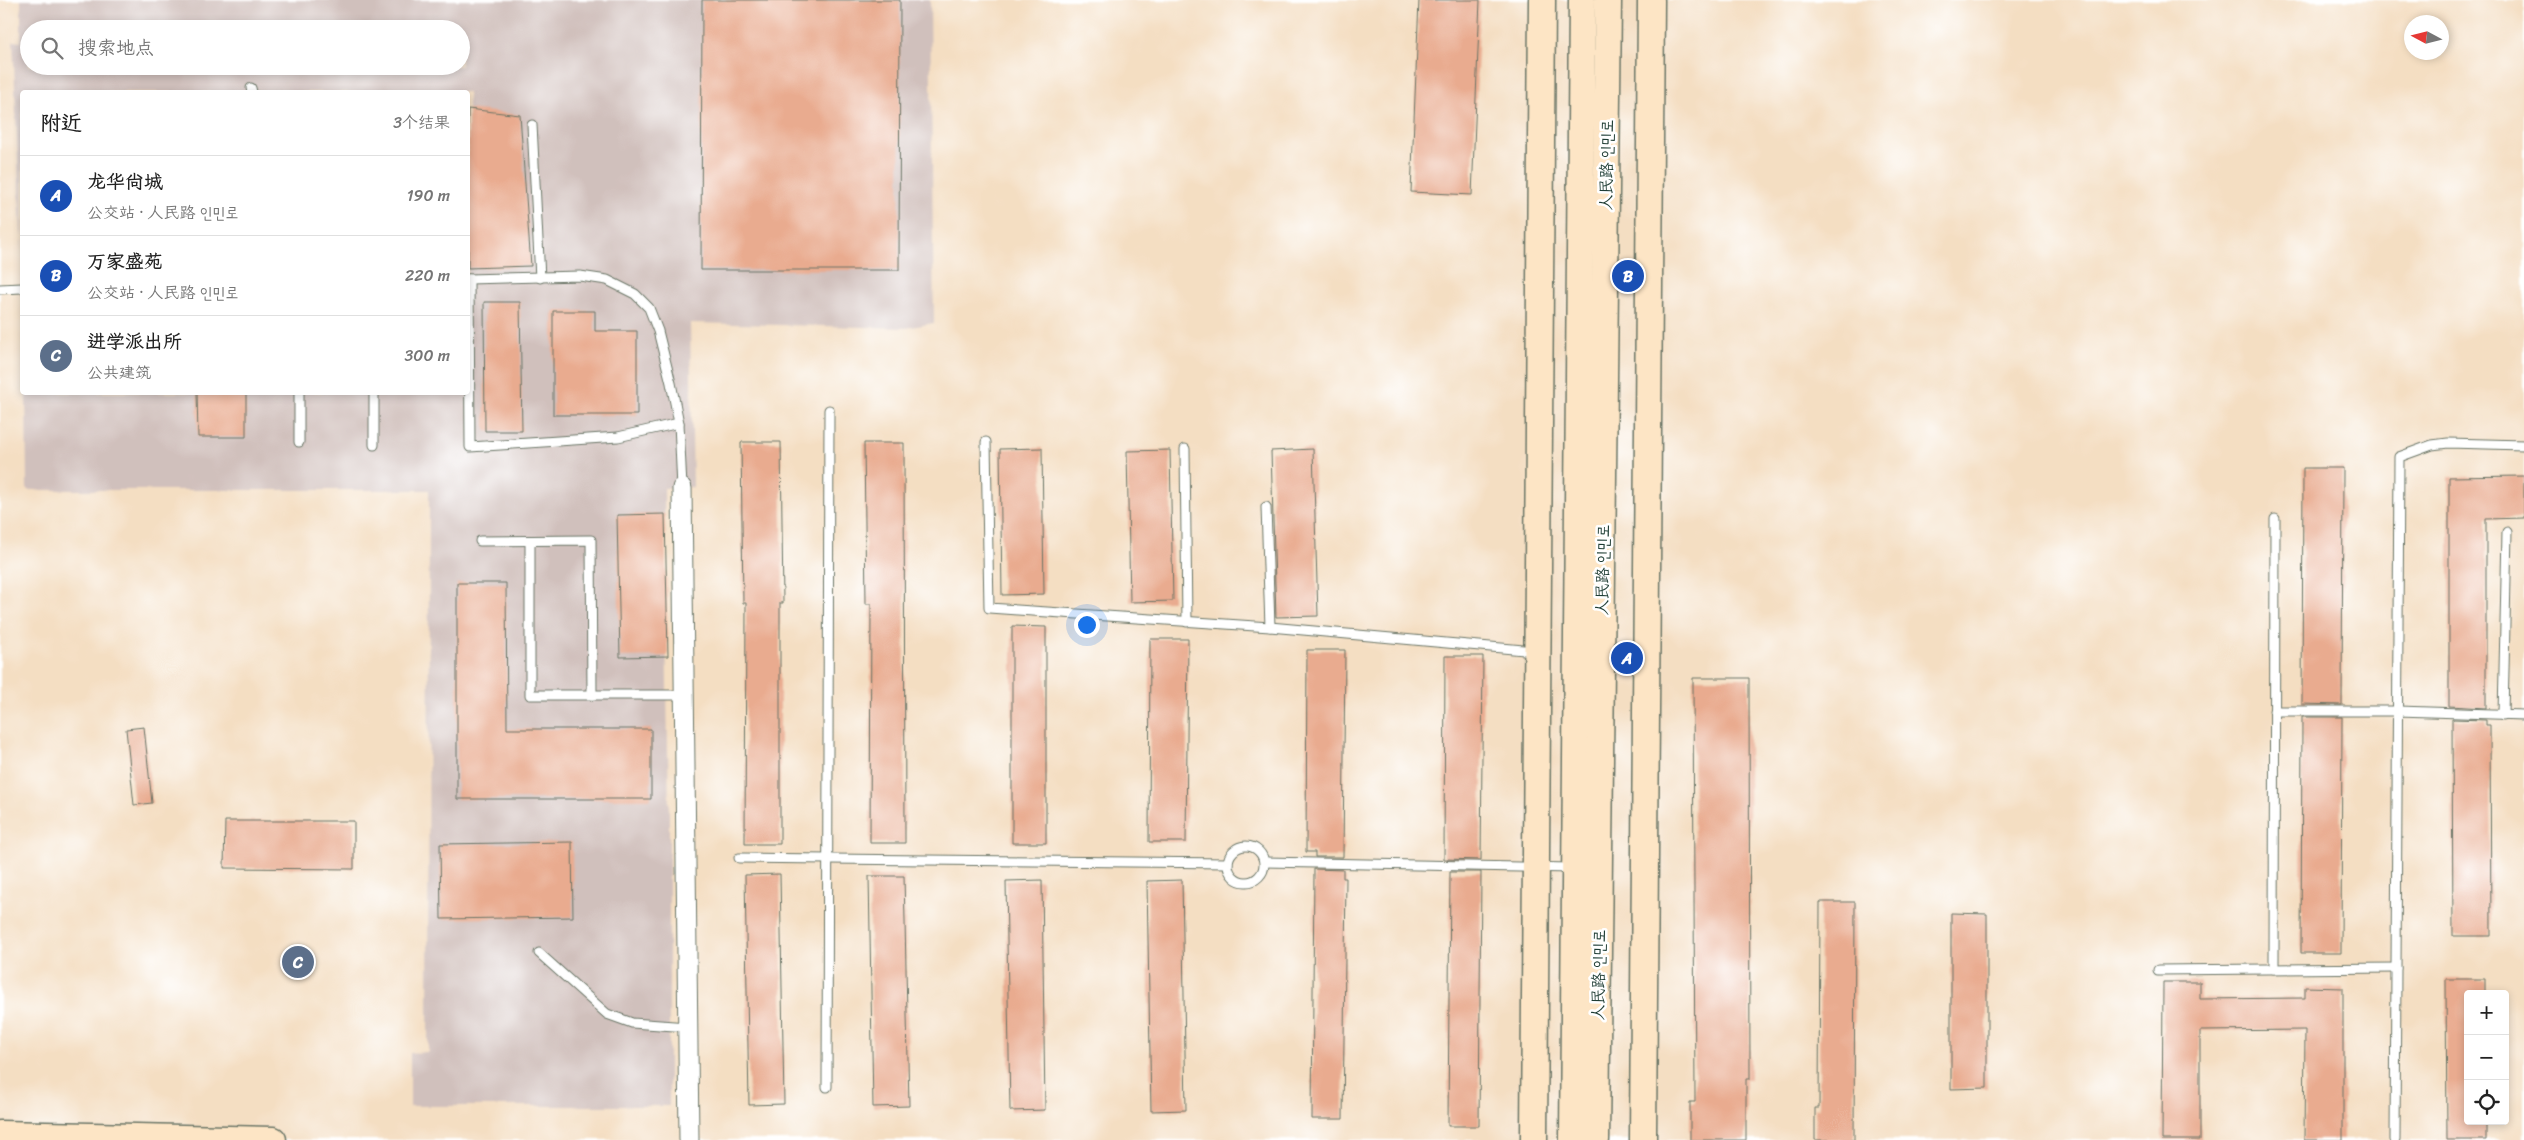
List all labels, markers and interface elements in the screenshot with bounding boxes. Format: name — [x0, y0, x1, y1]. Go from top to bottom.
north arrow — [2404, 15, 2449, 60]
search box — [20, 20, 470, 75]
text: 搜索地点 — [78, 31, 154, 64]
icon: search — [38, 34, 66, 62]
text: 附近 — [40, 104, 82, 142]
text: 3个结果 — [393, 108, 450, 137]
street label: 人民路 인민로 — [1591, 119, 1622, 211]
text: 龙华尚城 — [87, 165, 163, 198]
text: A — [51, 181, 61, 210]
text: 190 m — [407, 181, 450, 210]
text: 公交站 · 人民路 인민로 — [87, 198, 238, 227]
text: 万家盛苑 — [87, 245, 163, 278]
pin: B — [1612, 257, 1644, 295]
text: B — [51, 261, 61, 290]
text: 220 m — [405, 261, 450, 290]
text: 公交站 · 人民路 인민로 — [87, 278, 238, 307]
text: 进学派出所 — [87, 325, 182, 358]
text: C — [51, 341, 61, 370]
text: 300 m — [405, 341, 450, 370]
text: 公共建筑 — [87, 358, 151, 387]
street label: 人民路 인민로 — [1587, 524, 1618, 616]
your location — [1074, 612, 1100, 638]
pin: A — [1611, 639, 1643, 677]
street label: 人民路 인민로 — [1583, 929, 1614, 1021]
pin: C — [282, 943, 314, 981]
map controls — [2464, 990, 2509, 1125]
button: + — [2464, 990, 2509, 1035]
button: − — [2464, 1035, 2509, 1080]
button: locate — [2464, 1080, 2509, 1125]

